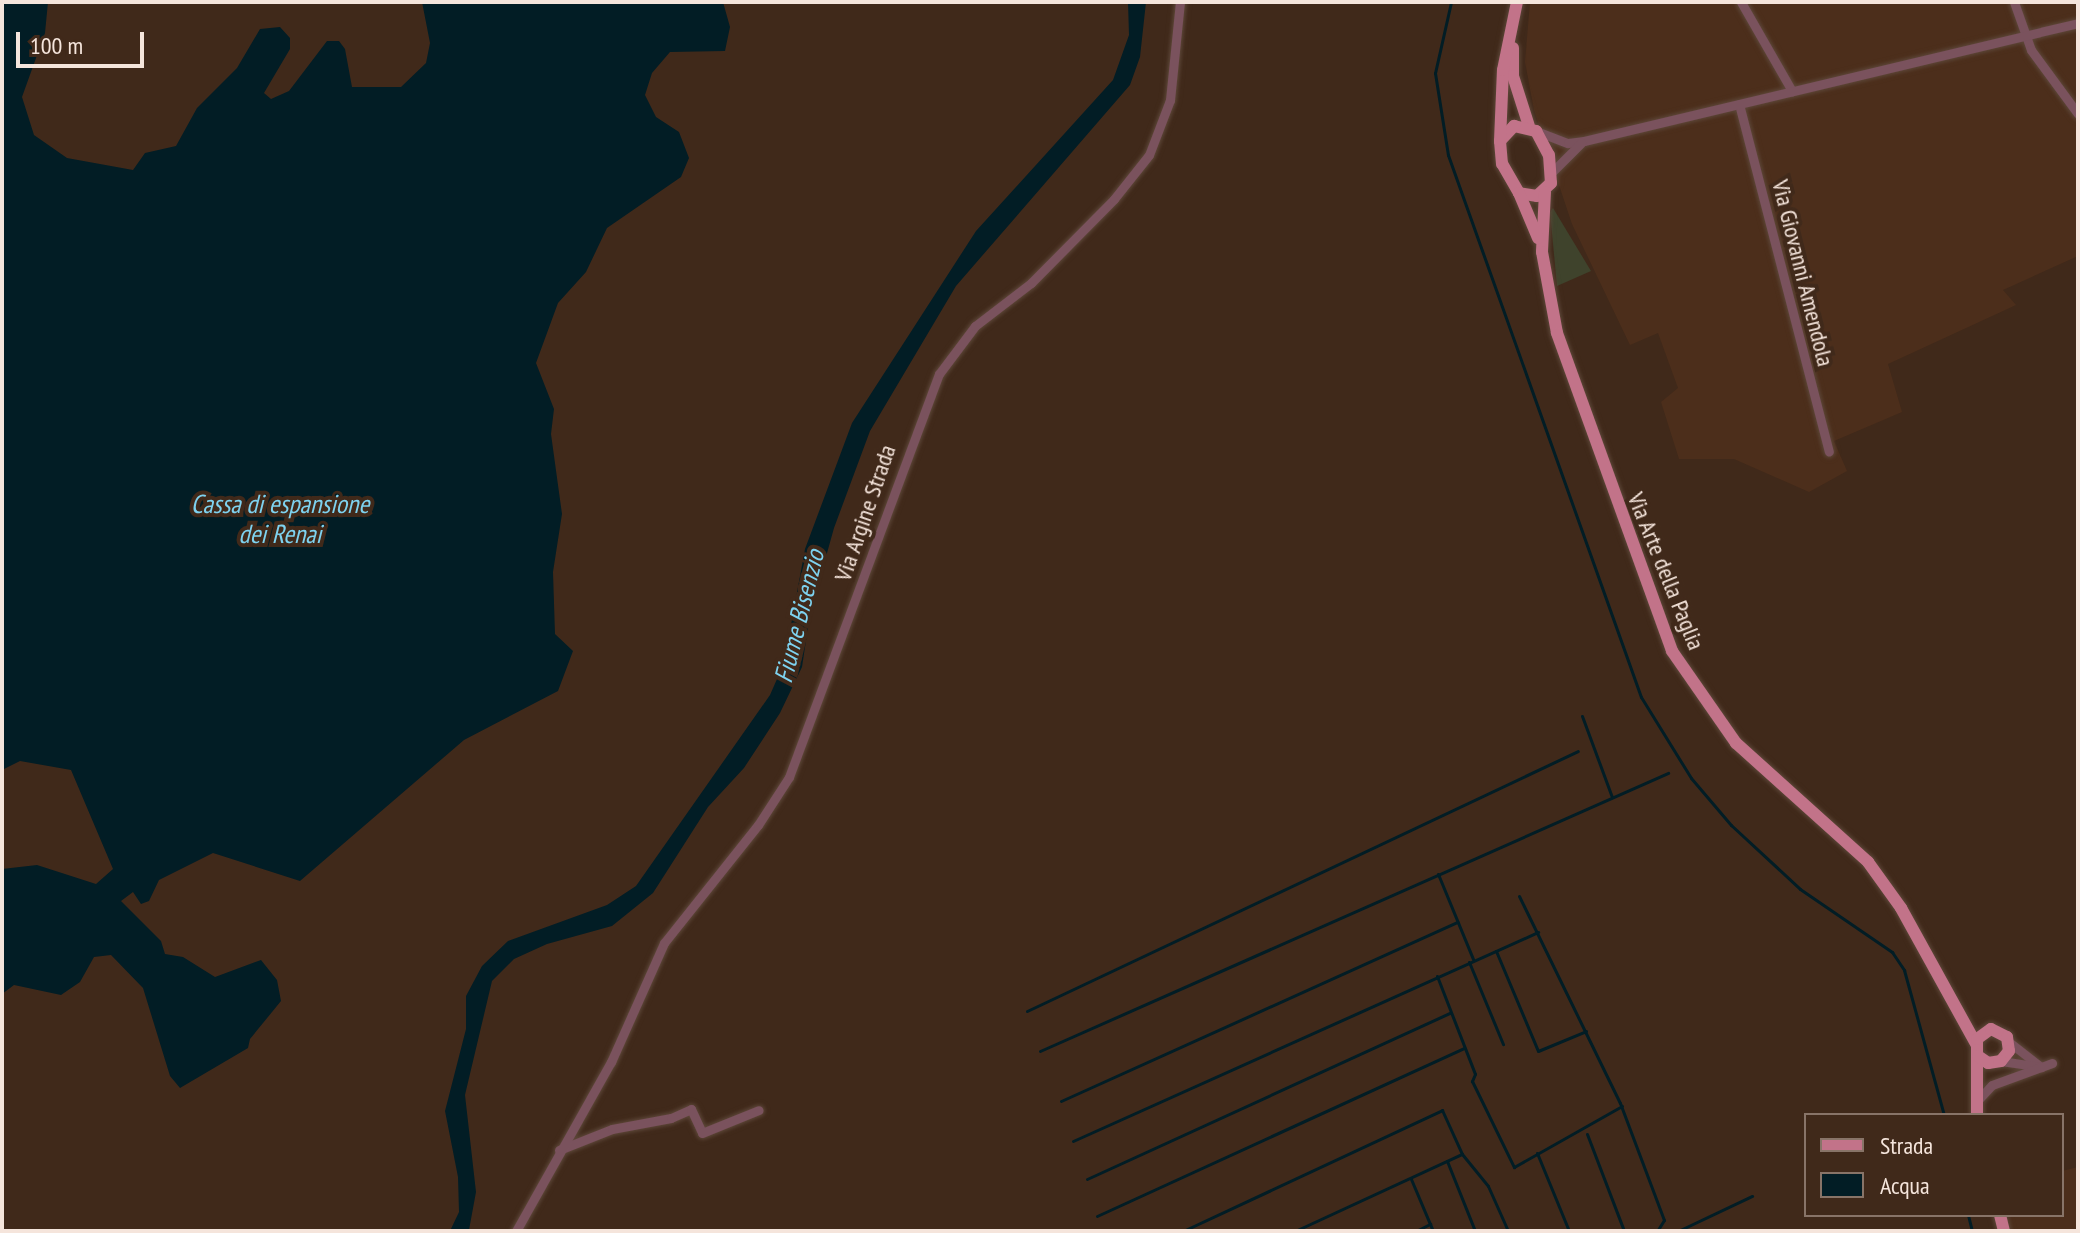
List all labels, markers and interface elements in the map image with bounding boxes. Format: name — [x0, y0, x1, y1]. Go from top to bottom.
scale bar — [20, 16, 148, 66]
text: 100 m — [30, 30, 83, 61]
street label: Via Giovanni Amendola — [1766, 176, 1840, 370]
street label: Via Argine Strada — [828, 441, 902, 585]
water label: Cassa di espansione dei Renai — [191, 488, 369, 550]
street label: Via Arte della Paglia — [1621, 488, 1711, 654]
water label: Fiume Bisenzio — [767, 546, 831, 686]
legend — [1804, 1113, 2064, 1217]
text: Strada — [1880, 1130, 1933, 1161]
text: Acqua — [1880, 1170, 1930, 1201]

